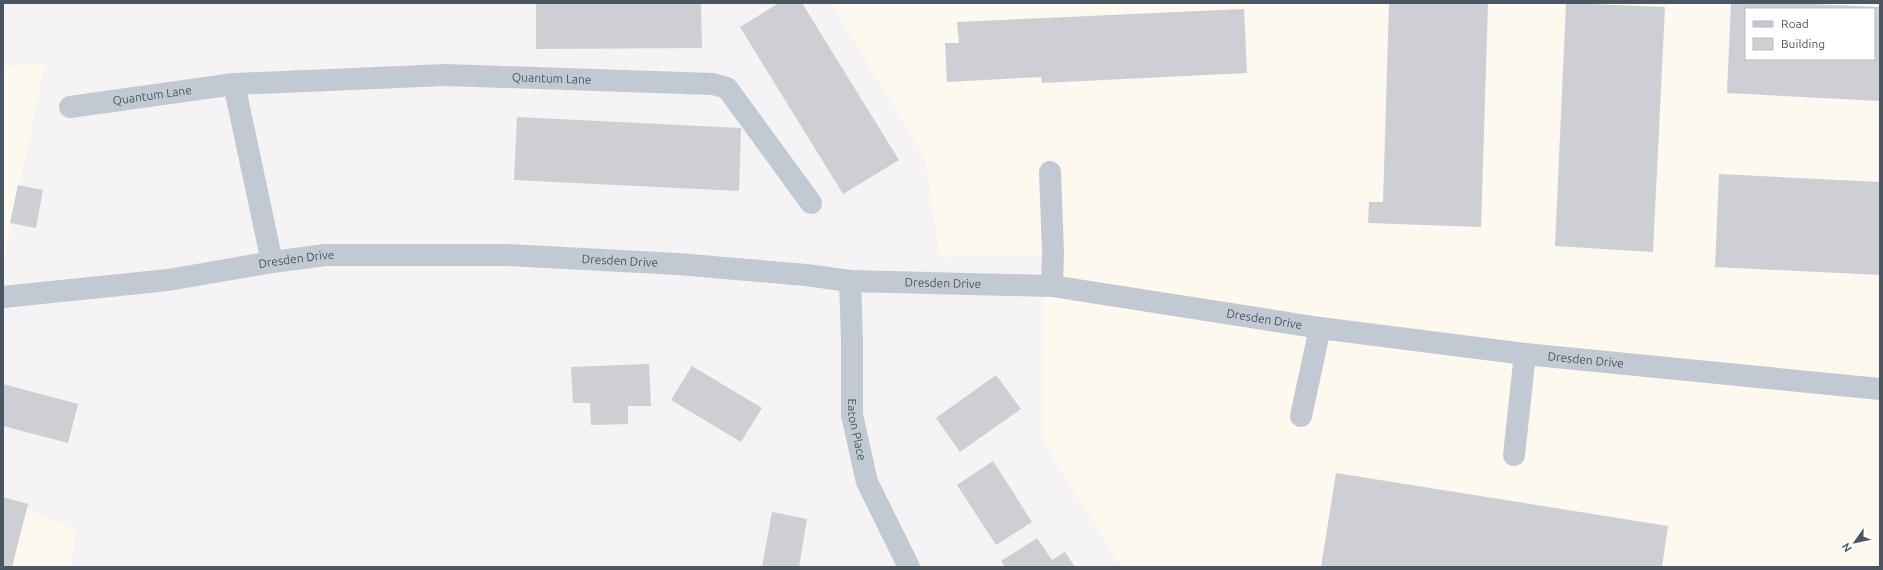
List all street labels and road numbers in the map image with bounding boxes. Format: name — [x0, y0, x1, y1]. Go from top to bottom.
street label: Quantum Lane — [512, 70, 592, 86]
street label: Quantum Lane — [112, 83, 192, 107]
street label: Dresden Drive — [257, 248, 334, 270]
street label: Dresden Drive — [581, 252, 659, 269]
street label: Dresden Drive — [905, 275, 981, 290]
street label: Dresden Drive — [1226, 306, 1303, 331]
street label: Dresden Drive — [1547, 349, 1625, 370]
street label: Eaton Place — [846, 398, 869, 462]

